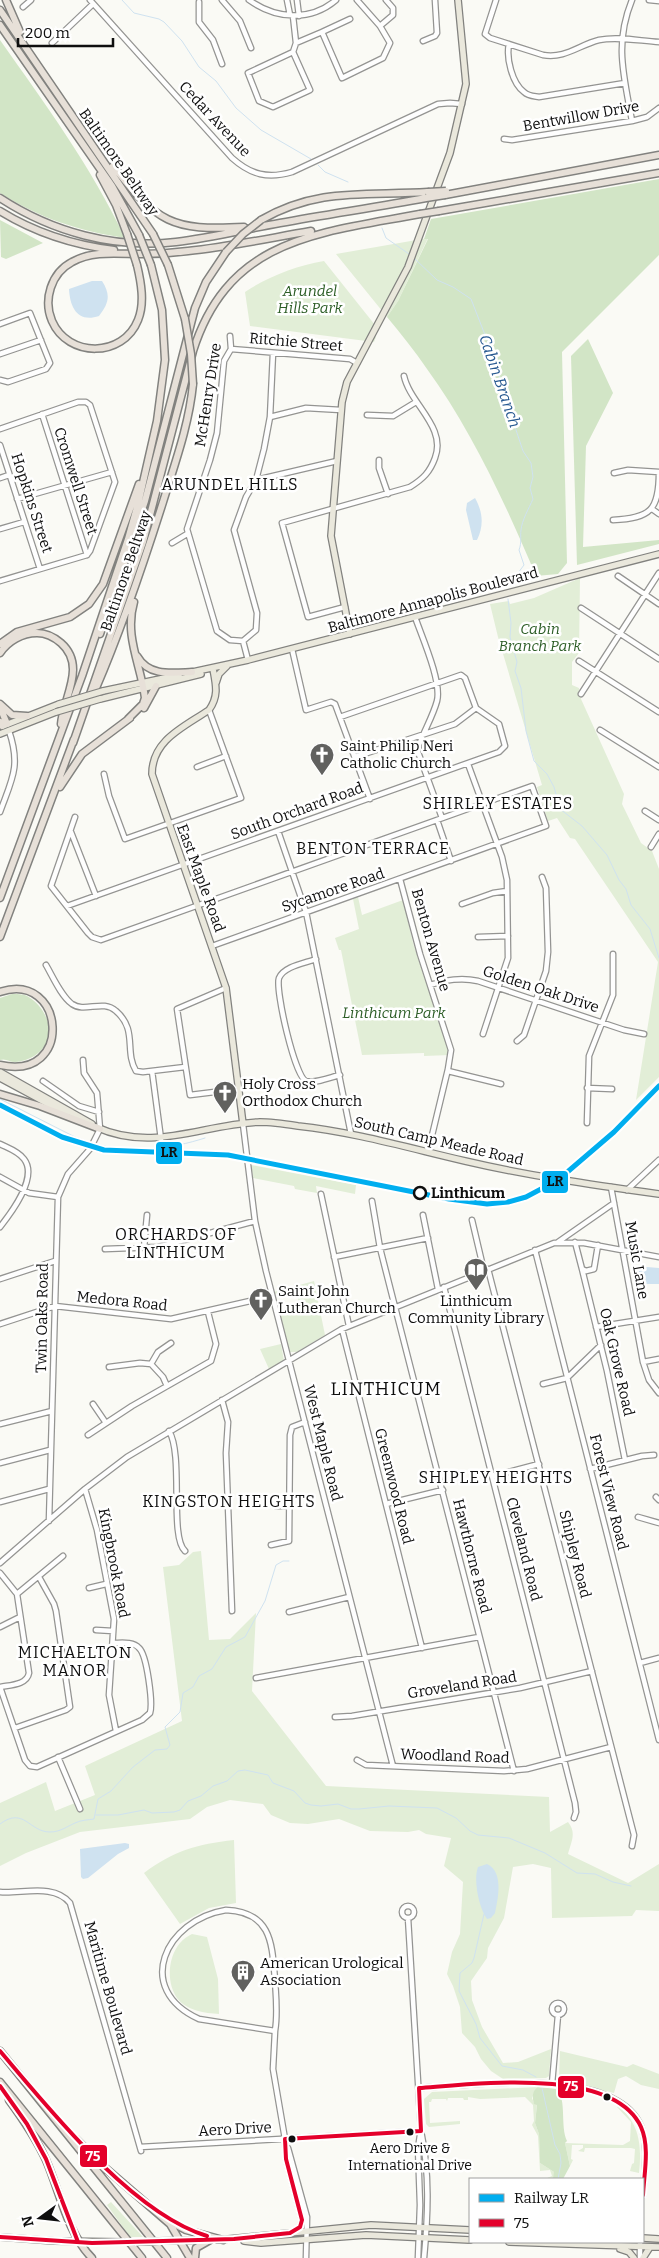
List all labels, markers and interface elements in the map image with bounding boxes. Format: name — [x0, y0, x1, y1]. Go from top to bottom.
scale bar — [18, 15, 112, 47]
text: 200 m — [25, 24, 70, 42]
street label: Cedar Avenue — [175, 77, 255, 161]
street label: Bentwillow Drive — [521, 97, 641, 135]
street label: Baltimore Beltway — [75, 105, 163, 219]
park label: Arundel Hills Park — [277, 282, 344, 317]
street label: Ritchie Street — [248, 329, 344, 355]
water label: Cabin Branch — [475, 332, 525, 430]
street label: McHenry Drive — [191, 342, 225, 448]
street label: Cromwell Street — [50, 425, 102, 538]
street label: Hopkins Street — [7, 451, 57, 556]
district label: ARUNDEL HILLS — [161, 475, 299, 494]
street label: Baltimore Beltway — [97, 508, 155, 634]
street label: Baltimore Annapolis Boulevard — [326, 563, 540, 637]
park label: Cabin Branch Park — [499, 620, 582, 655]
place label: Saint Philip Neri Catholic Church — [340, 737, 454, 772]
church icon: Saint Philip Neri Catholic Church — [309, 742, 335, 776]
street label: South Orchard Road — [228, 779, 366, 843]
district label: SHIRLEY ESTATES — [423, 794, 573, 813]
street label: East Maple Road — [173, 821, 229, 935]
district label: BENTON TERRACE — [296, 839, 450, 858]
street label: Sycamore Road — [279, 864, 387, 916]
street label: Benton Avenue — [408, 886, 454, 994]
street label: Golden Oak Drive — [481, 962, 601, 1016]
park label: Linthicum Park — [342, 1004, 447, 1022]
place label: Holy Cross Orthodox Church — [242, 1075, 363, 1110]
church icon: Holy Cross Orthodox Church — [212, 1080, 238, 1114]
street label: South Camp Meade Road — [353, 1113, 525, 1169]
line badge: LR — [155, 1141, 183, 1165]
text: LR — [160, 1144, 178, 1161]
line badge: LR — [541, 1170, 569, 1194]
text: LR — [546, 1173, 564, 1190]
place label: Linthicum — [431, 1184, 506, 1202]
marker: Linthicum — [413, 1186, 427, 1200]
street label: Music Lane — [621, 1220, 653, 1300]
district label: ORCHARDS OF LINTHICUM — [115, 1225, 237, 1262]
library icon: Linthicum Community Library — [463, 1257, 489, 1291]
street label: Twin Oaks Road — [32, 1263, 52, 1373]
place label: Saint John Lutheran Church — [278, 1282, 397, 1317]
street label: Medora Road — [76, 1287, 169, 1315]
church icon: Saint John Lutheran Church — [248, 1287, 274, 1321]
place label: Linthicum Community Library — [408, 1292, 544, 1327]
street label: Oak Grove Road — [596, 1306, 638, 1418]
district label: LINTHICUM — [331, 1378, 441, 1400]
street label: West Maple Road — [300, 1383, 346, 1503]
street label: Greenwood Road — [371, 1426, 417, 1546]
street label: Forest View Road — [586, 1432, 632, 1552]
district label: SHIPLEY HEIGHTS — [419, 1468, 573, 1487]
district label: KINGSTON HEIGHTS — [142, 1492, 316, 1511]
street label: Cleveland Road — [502, 1495, 546, 1603]
street label: Hawthorne Road — [449, 1497, 495, 1615]
street label: Kingbrook Road — [95, 1507, 133, 1620]
street label: Shipley Road — [555, 1508, 595, 1600]
district label: MICHAELTON MANOR — [18, 1643, 132, 1680]
street label: Groveland Road — [406, 1667, 518, 1703]
street label: Woodland Road — [400, 1745, 510, 1767]
street label: Maritime Boulevard — [80, 1919, 136, 2057]
place label: American Urological Association — [260, 1954, 404, 1989]
building icon: American Urological Association — [230, 1959, 256, 1993]
line badge: 75 — [557, 2075, 585, 2099]
text: 75 — [563, 2078, 579, 2095]
unlabelled marker — [602, 2092, 612, 2102]
street label: Aero Drive — [198, 2118, 272, 2140]
marker: Aero Drive & International Drive — [405, 2127, 415, 2137]
unlabelled marker — [287, 2134, 297, 2144]
place label: Aero Drive & International Drive — [348, 2140, 472, 2174]
line badge: 75 — [79, 2144, 108, 2168]
text: 75 — [85, 2148, 101, 2165]
legend — [469, 2178, 644, 2243]
text: Railway LR — [514, 2189, 589, 2207]
north arrow — [15, 2193, 65, 2243]
text: N — [18, 2214, 38, 2229]
text: 75 — [514, 2214, 529, 2232]

